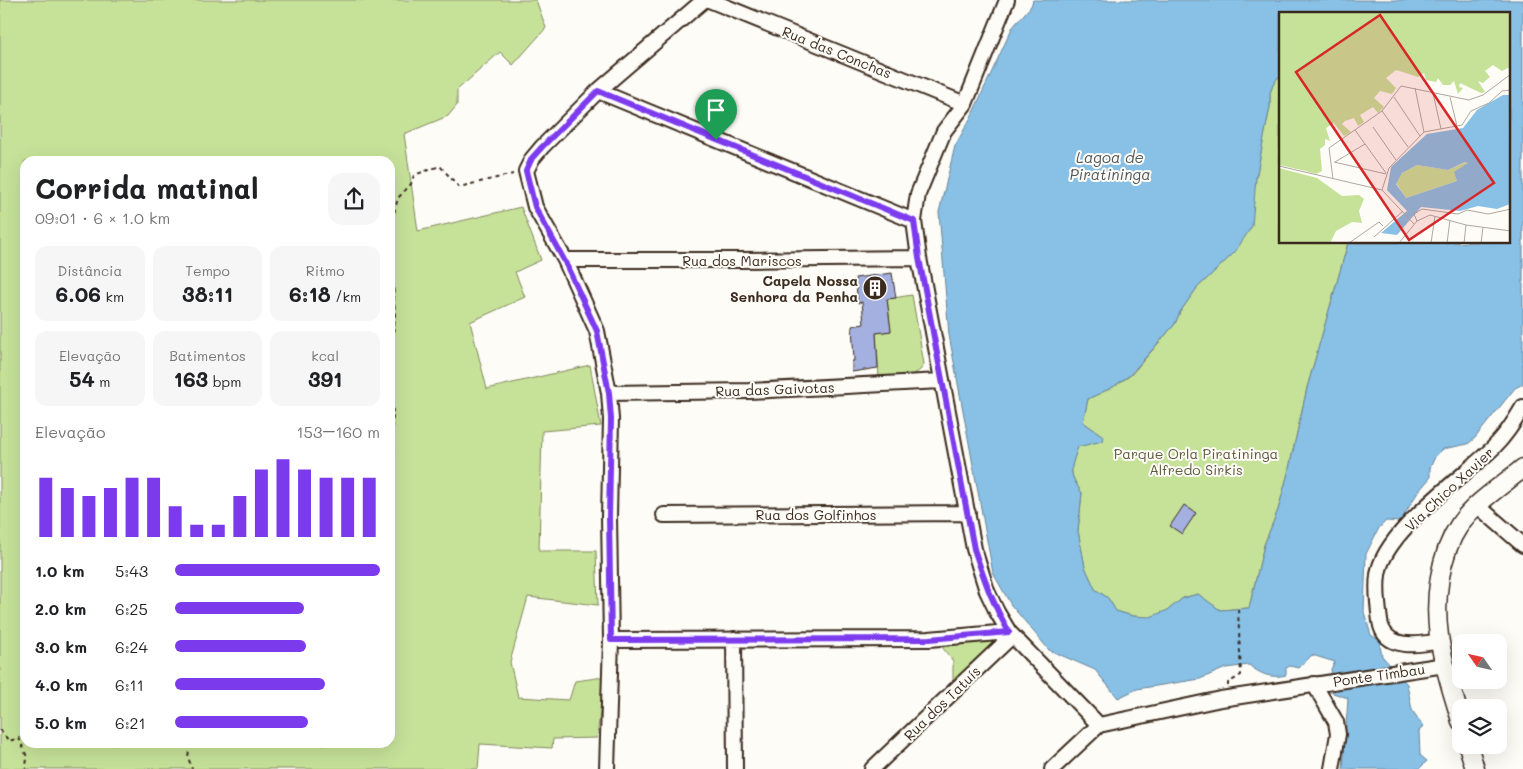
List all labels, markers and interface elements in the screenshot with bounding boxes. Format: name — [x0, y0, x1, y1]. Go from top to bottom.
inset map — [1279, 12, 1510, 244]
street label: Rua das Conchas — [779, 21, 895, 83]
pin — [695, 89, 737, 140]
icon: arrive — [702, 96, 730, 124]
water label: Lagoa de Piratininga — [1069, 147, 1151, 184]
text: Corrida matinal — [35, 170, 259, 206]
button: share — [328, 173, 380, 225]
text: 09:01 · 6 × 1.0 km — [35, 207, 170, 228]
street label: Rua dos Mariscos — [682, 251, 802, 270]
text: Distância — [58, 261, 122, 280]
text: Tempo — [185, 261, 230, 280]
text: Ritmo — [306, 261, 345, 280]
place label: Capela Nossa Senhora da Penha — [730, 271, 858, 306]
building icon: Capela Nossa Senhora da Penha — [862, 275, 888, 301]
text: 6.06 — [56, 280, 101, 307]
text: 38:11 — [182, 280, 233, 307]
text: 6:18 — [289, 280, 331, 307]
text: km — [101, 287, 124, 306]
text: /km — [331, 287, 361, 306]
text: Elevação — [59, 346, 121, 365]
text: Batimentos — [169, 346, 246, 365]
text: kcal — [311, 346, 339, 365]
text: 54 — [69, 365, 95, 392]
text: 163 — [174, 365, 208, 392]
text: 391 — [308, 365, 342, 392]
text: m — [95, 372, 110, 391]
text: bpm — [208, 372, 241, 391]
street label: Rua das Gaivotas — [715, 377, 835, 401]
text: Elevação — [35, 421, 105, 442]
text: 153–160 m — [296, 421, 380, 442]
street label: Via Chico Xavier — [1400, 443, 1498, 535]
park label: Parque Orla Piratininga Alfredo Sirkis — [1114, 444, 1278, 479]
street label: Rua dos Golfinhos — [756, 505, 876, 524]
text: 1.0 km — [35, 560, 84, 581]
text: 5:43 — [115, 560, 148, 581]
text: 2.0 km — [35, 598, 86, 619]
text: 6:25 — [115, 598, 148, 619]
north arrow — [1452, 634, 1508, 689]
map controls — [1452, 634, 1507, 754]
text: 3.0 km — [35, 636, 87, 657]
text: 6:24 — [115, 636, 148, 657]
street label: Ponte Timbau — [1332, 659, 1426, 691]
street label: Rua dos Tatuís — [899, 661, 985, 745]
text: 4.0 km — [35, 674, 87, 695]
text: 6:11 — [115, 674, 144, 695]
button: layers — [1452, 699, 1507, 754]
text: 5.0 km — [35, 712, 87, 733]
text: 6:21 — [115, 712, 146, 733]

